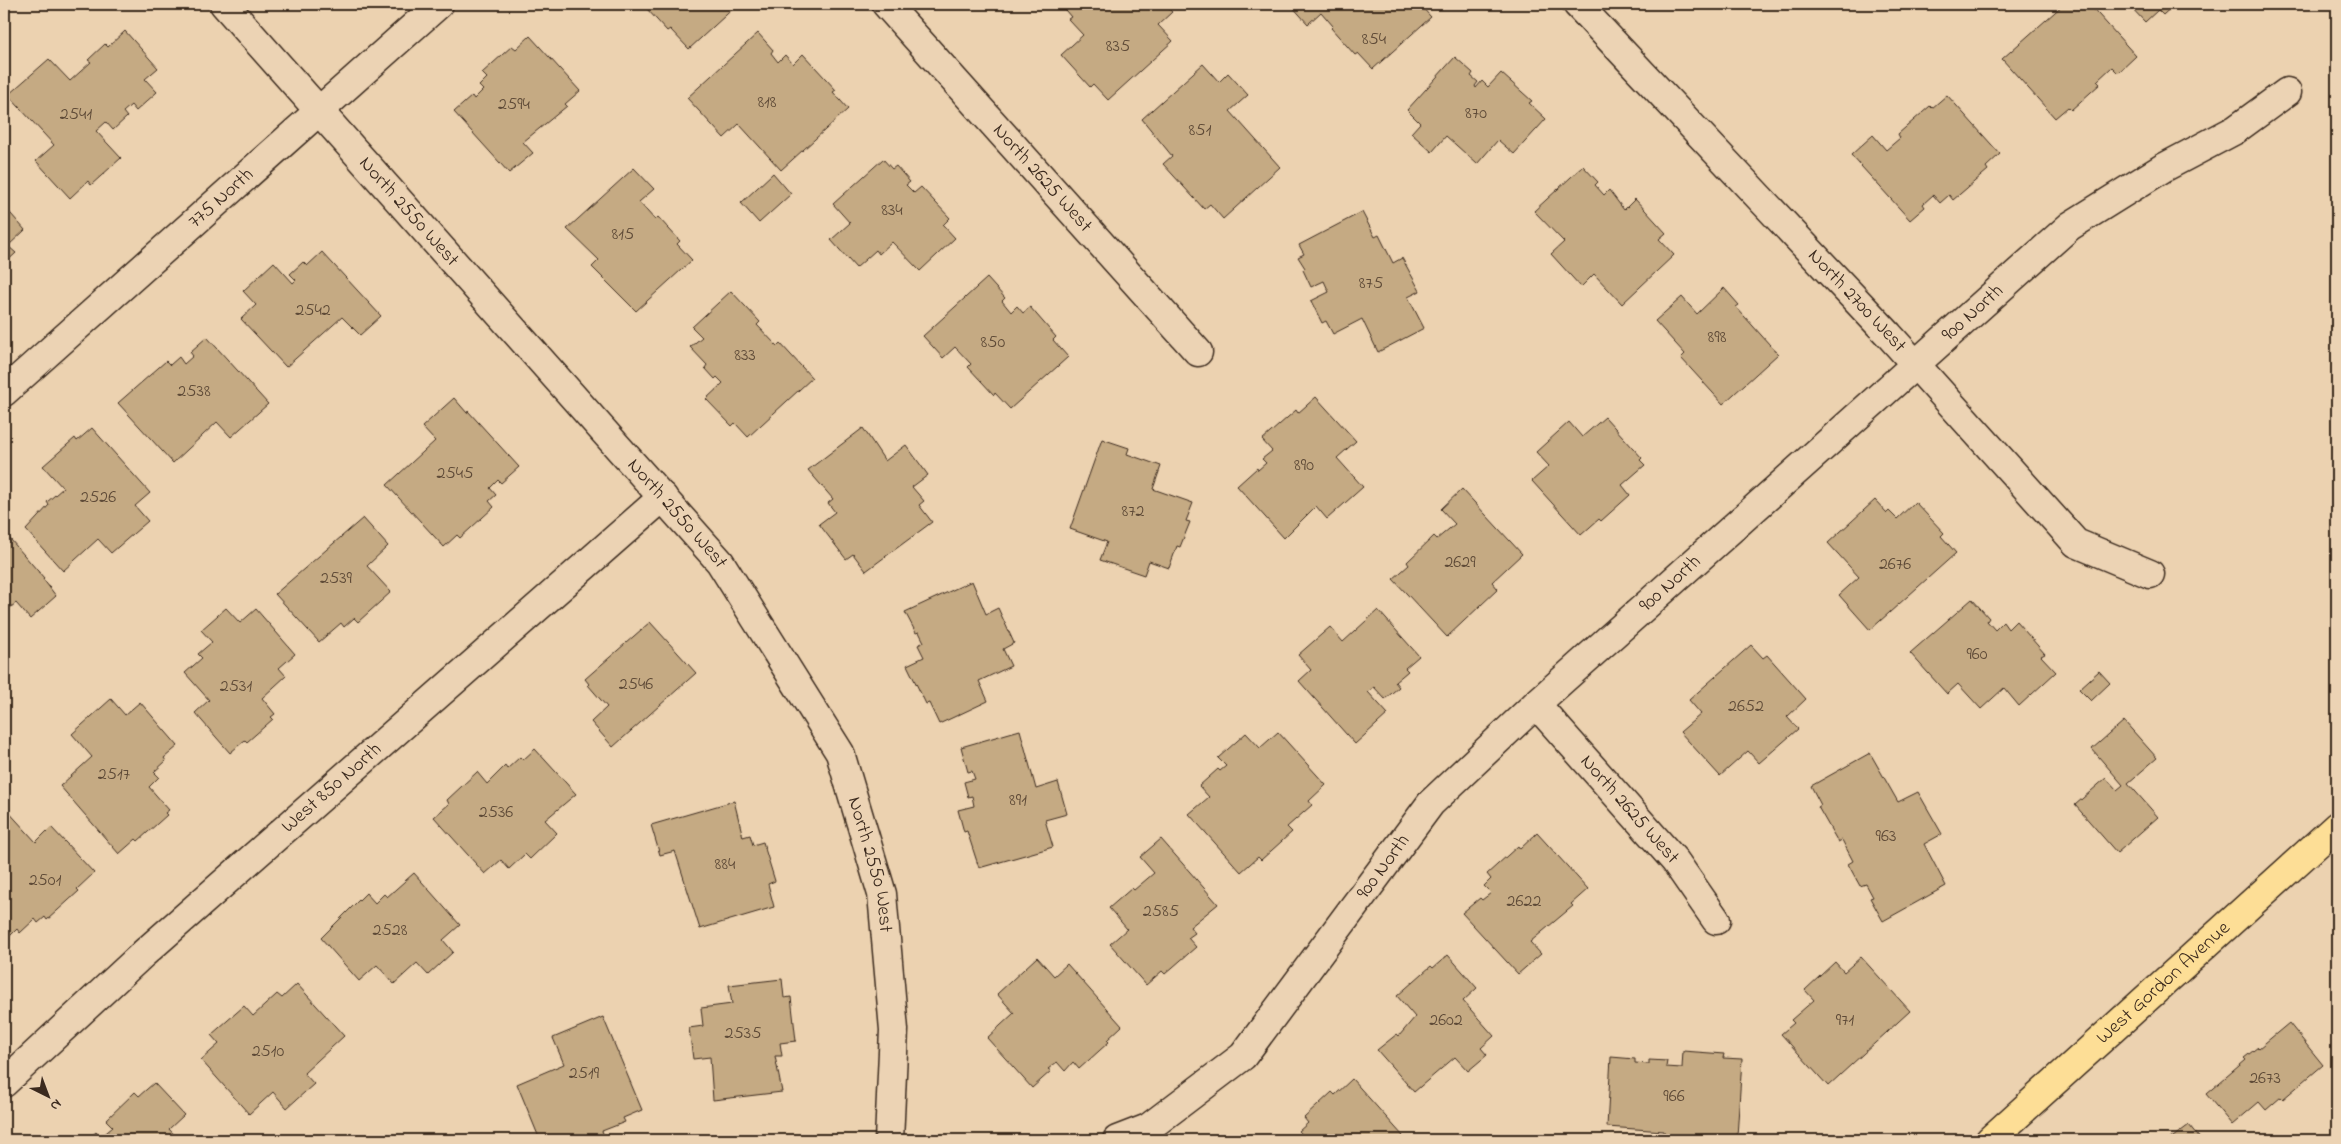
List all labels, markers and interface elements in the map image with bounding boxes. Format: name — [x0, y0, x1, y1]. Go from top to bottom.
house number: 854 — [1362, 27, 1387, 53]
house number: 835 — [1106, 34, 1130, 60]
house number: 818 — [757, 90, 777, 116]
house number: 2594 — [498, 92, 531, 118]
house number: 870 — [1465, 101, 1487, 127]
house number: 2541 — [60, 102, 92, 128]
street label: North 2625 West — [985, 117, 1099, 239]
house number: 851 — [1189, 118, 1212, 144]
street label: North 2550 West — [352, 150, 466, 274]
street label: 775 North — [182, 161, 260, 236]
house number: 834 — [881, 198, 903, 224]
house number: 815 — [612, 222, 634, 248]
street label: North 2700 West — [1801, 242, 1913, 360]
house number: 875 — [1359, 271, 1383, 297]
street label: 900 North — [1935, 277, 2010, 349]
house number: 2542 — [295, 298, 331, 324]
house number: 898 — [1708, 325, 1727, 351]
house number: 850 — [981, 330, 1006, 356]
house number: 833 — [734, 343, 756, 369]
house number: 2538 — [177, 379, 211, 405]
street label: North 2550 West — [620, 452, 735, 574]
house number: 890 — [1294, 453, 1314, 479]
house number: 2545 — [437, 461, 473, 487]
house number: 2526 — [80, 485, 116, 511]
house number: 872 — [1121, 499, 1145, 525]
street label: 900 North — [1633, 548, 1708, 620]
house number: 2629 — [1444, 550, 1476, 576]
house number: 2676 — [1879, 552, 1911, 578]
house number: 2539 — [320, 566, 353, 592]
house number: 960 — [1966, 642, 1988, 668]
house number: 2546 — [619, 672, 653, 698]
house number: 2531 — [220, 674, 252, 700]
house number: 2652 — [1728, 694, 1764, 720]
street label: West 850 North — [275, 736, 388, 840]
street label: North 2625 West — [1573, 748, 1686, 871]
house number: 2517 — [98, 762, 131, 788]
house number: 891 — [1009, 788, 1027, 814]
street label: North 2550 West — [839, 793, 900, 934]
house number: 2536 — [479, 800, 513, 826]
house number: 963 — [1876, 824, 1896, 850]
street label: 900 North — [1350, 828, 1417, 906]
house number: 884 — [715, 852, 736, 878]
house number: 2501 — [29, 868, 62, 894]
house number: 2622 — [1507, 889, 1541, 915]
house number: 2585 — [1143, 899, 1179, 925]
street label: West Gordon Avenue — [2090, 915, 2237, 1051]
house number: 2528 — [373, 918, 408, 944]
house number: 2602 — [1429, 1008, 1463, 1034]
house number: 971 — [1836, 1008, 1855, 1034]
house number: 2535 — [725, 1021, 761, 1047]
house number: 2510 — [252, 1039, 285, 1065]
house number: 2519 — [569, 1061, 600, 1087]
house number: 2673 — [2249, 1066, 2281, 1092]
north arrow — [22, 1072, 72, 1122]
house number: 966 — [1663, 1084, 1685, 1110]
text: N — [45, 1094, 66, 1116]

